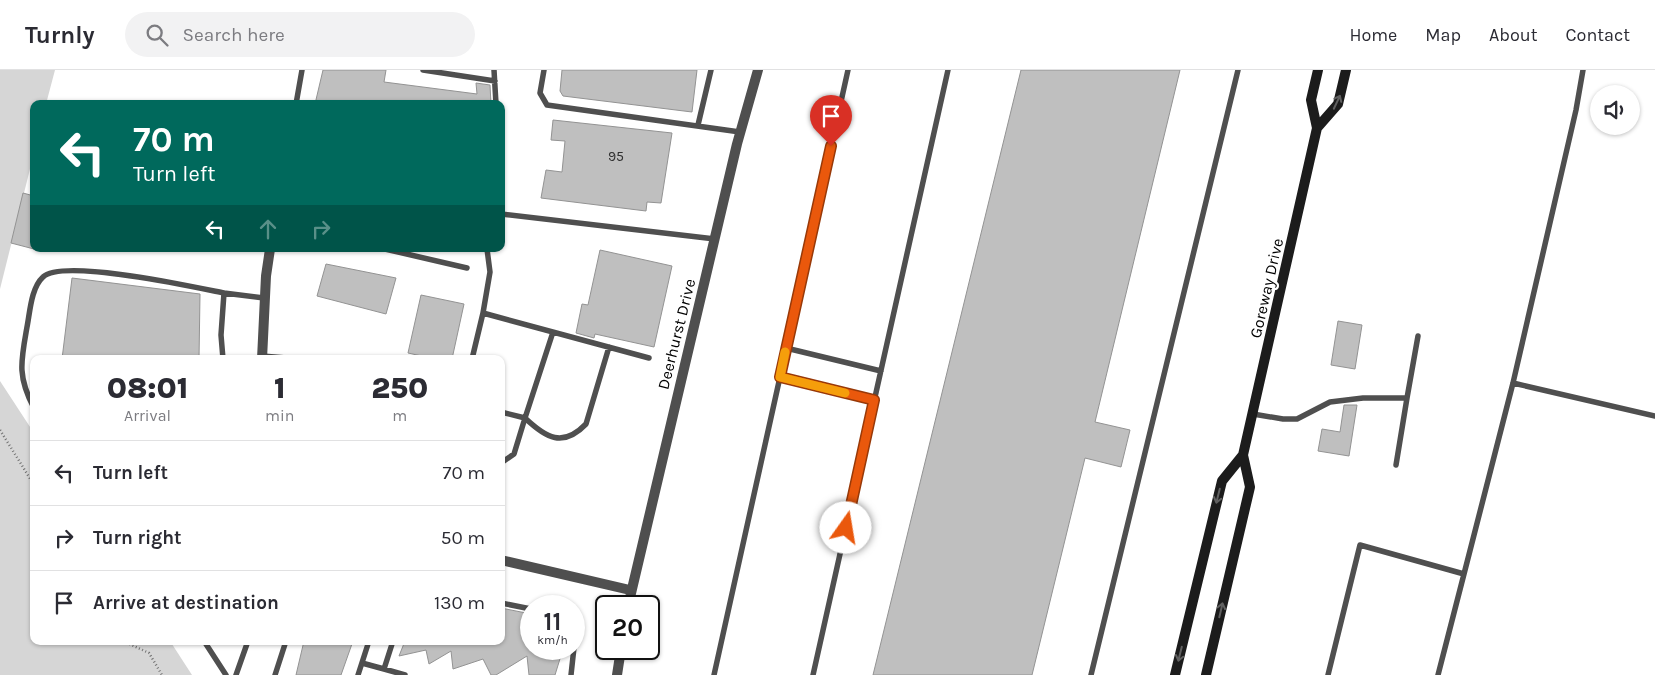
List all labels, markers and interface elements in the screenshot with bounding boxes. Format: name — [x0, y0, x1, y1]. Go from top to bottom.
search box — [125, 12, 475, 57]
text: Turnly — [25, 21, 95, 49]
icon: search — [143, 21, 171, 49]
text: Search here — [183, 24, 285, 46]
text: Home — [1349, 24, 1397, 46]
text: Map — [1425, 24, 1461, 46]
text: About — [1489, 24, 1538, 46]
text: Contact — [1566, 24, 1630, 46]
map controls — [1590, 85, 1640, 135]
button: sound — [1590, 85, 1640, 135]
one-way arrow — [1332, 94, 1342, 109]
pin — [810, 95, 852, 146]
icon: arrive — [817, 102, 845, 130]
text: 70 m — [133, 119, 215, 160]
icon: left — [50, 120, 115, 185]
house number: 95 — [608, 148, 624, 165]
text: Turn left — [133, 161, 216, 187]
icon: left — [201, 215, 229, 243]
icon: ahead — [254, 215, 282, 243]
icon: right — [307, 215, 335, 243]
street label: Goreway Drive — [1246, 236, 1287, 340]
street label: Deerhurst Drive — [654, 277, 699, 391]
text: 08:01 — [107, 370, 188, 406]
text: 1 — [274, 370, 286, 406]
text: 250 — [371, 370, 428, 406]
text: Arrival — [124, 406, 171, 425]
text: min — [265, 406, 294, 425]
text: m — [392, 406, 407, 425]
icon: left — [50, 459, 78, 487]
text: Turn left — [93, 462, 168, 484]
text: 70 m — [443, 462, 485, 484]
one-way arrow — [1213, 487, 1223, 503]
position arrow — [819, 501, 871, 553]
icon: right — [50, 524, 78, 552]
text: Turn right — [93, 527, 182, 549]
text: 50 m — [441, 527, 485, 549]
icon: arrive — [50, 589, 78, 617]
text: Arrive at destination — [93, 592, 279, 614]
text: 130 m — [434, 592, 485, 614]
speed limit sign: 20 — [595, 595, 660, 660]
one-way arrow — [1217, 603, 1226, 619]
text: 11 — [544, 607, 561, 636]
text: km/h — [537, 633, 568, 647]
one-way arrow — [1175, 645, 1184, 661]

